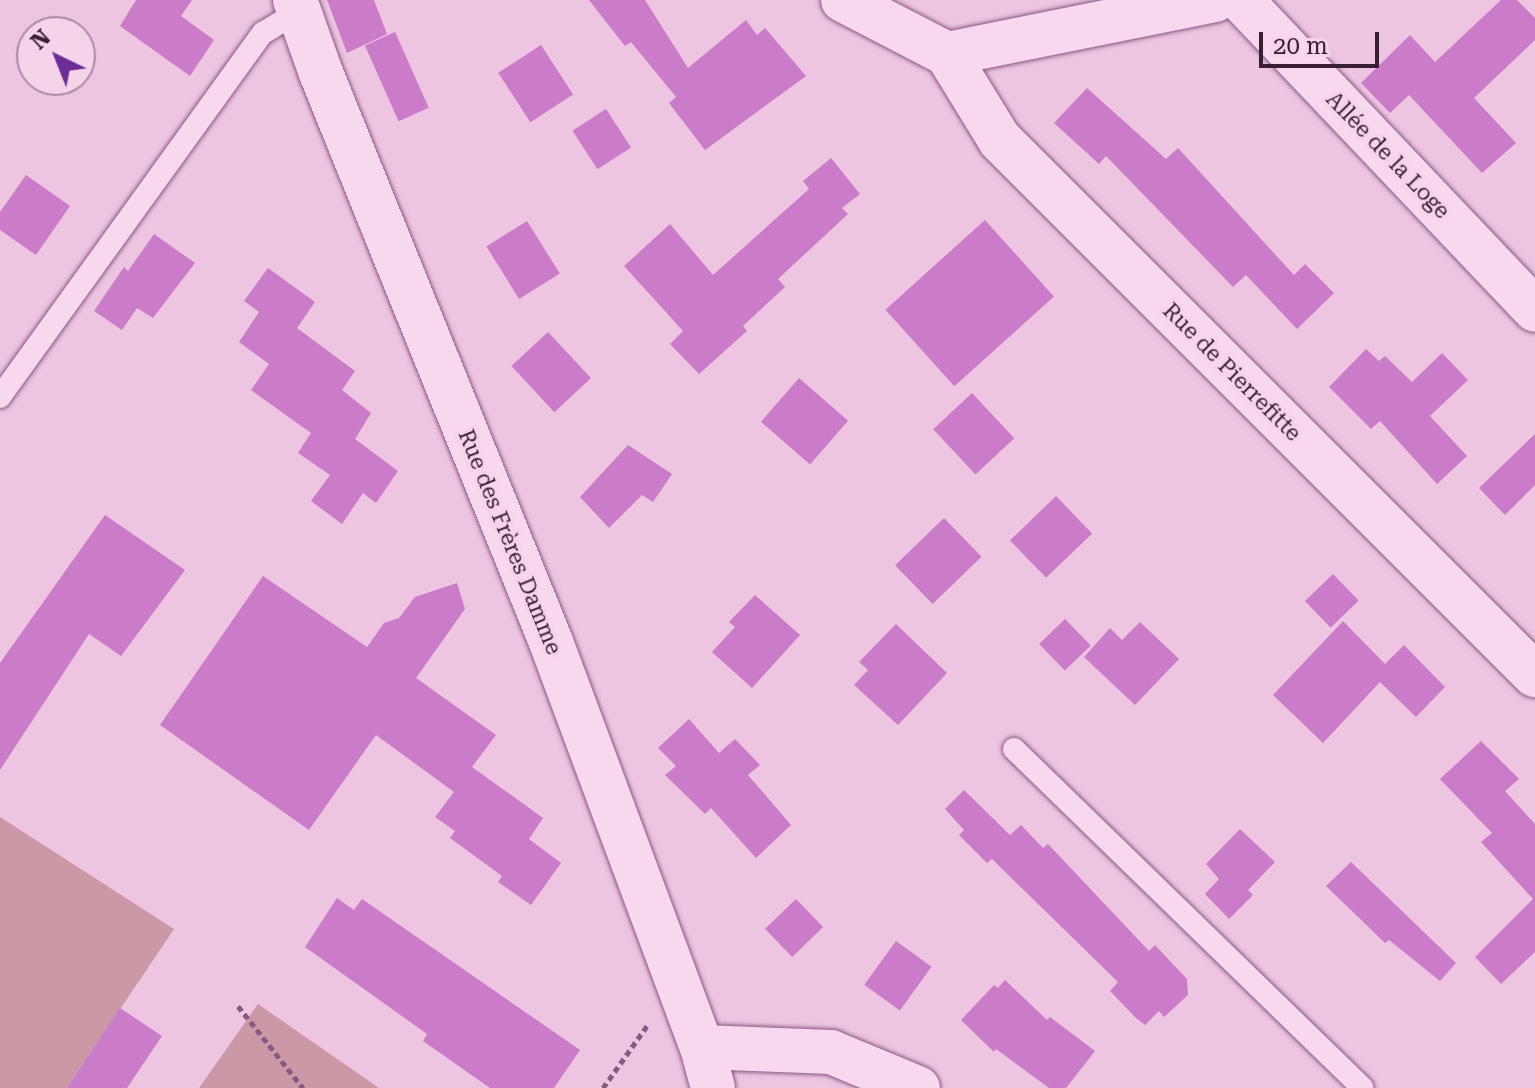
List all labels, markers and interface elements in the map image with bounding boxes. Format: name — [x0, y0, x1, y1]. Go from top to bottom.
north arrow — [16, 16, 96, 96]
scale bar — [1263, 16, 1383, 66]
text: N — [26, 25, 55, 54]
text: 20 m — [1273, 32, 1328, 60]
street label: Allée de la Loge — [1321, 86, 1455, 224]
street label: Rue de Pierrefitte — [1157, 297, 1307, 447]
street label: Rue des Frères Damme — [453, 426, 567, 658]

